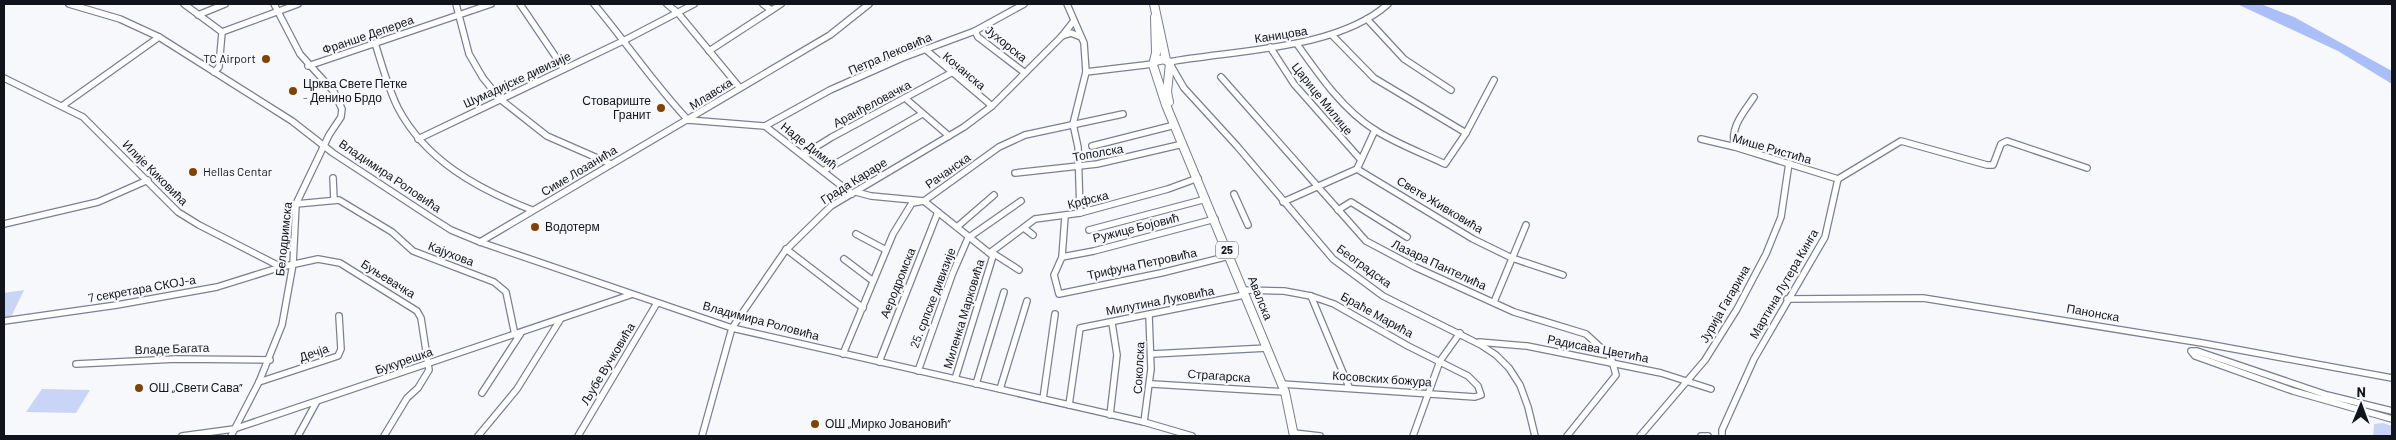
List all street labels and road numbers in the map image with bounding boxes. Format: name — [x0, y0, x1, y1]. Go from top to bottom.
street label: Франше Депереа — [320, 12, 416, 57]
street label: Јухорска — [982, 22, 1030, 65]
street label: Каницова — [1253, 23, 1309, 46]
street label: Петра Лековића — [846, 29, 934, 78]
street label: Шумадијске дивизије — [461, 48, 573, 111]
street label: Кочанска — [941, 48, 989, 92]
street label: Царице Милице — [1289, 59, 1356, 138]
street label: Млавска — [686, 74, 735, 112]
street label: Аранђеловачка — [830, 77, 913, 130]
street label: Наде Димић — [778, 119, 841, 172]
street label: Мише Ристића — [1731, 130, 1814, 166]
street label: Владимира Роловића — [336, 136, 445, 216]
street label: Илије Киковића — [120, 137, 191, 209]
street label: Тополска — [1071, 141, 1125, 163]
street label: Симе Лозанића — [538, 142, 619, 198]
street label: Рачанска — [922, 149, 973, 191]
street label: Града Караре — [818, 154, 890, 207]
street label: Свете Живковића — [1395, 173, 1487, 236]
street label: Крфска — [1066, 187, 1110, 212]
street label: Белодримска — [272, 201, 295, 277]
street label: Ружице Бојовић — [1091, 210, 1181, 245]
street label: Мартина Лутера Кинга — [1746, 226, 1821, 341]
street label: Лазара Пантелића — [1389, 236, 1489, 293]
street label: Кајухова — [426, 238, 476, 269]
street label: Београдска — [1334, 241, 1395, 291]
road number: 25 — [1216, 242, 1238, 258]
street label: Аеродромска — [877, 245, 919, 320]
street label: 25. српске дивизије — [906, 245, 959, 350]
street label: Трифуна Петровића — [1086, 245, 1198, 282]
street label: Буњевачка — [358, 256, 418, 301]
street label: Миленка Марковића — [940, 257, 987, 370]
street label: Јурија Гагарина — [1696, 262, 1753, 345]
street label: 7 секретара СКОЈ-а — [87, 272, 197, 305]
street label: Авалска — [1246, 274, 1276, 322]
street label: Милутина Луковића — [1104, 283, 1216, 318]
street label: Браће Марића — [1338, 288, 1416, 341]
street label: Владимира Роловића — [701, 298, 821, 343]
street label: Панонска — [2066, 300, 2121, 324]
street label: Љубе Вучковића — [577, 320, 638, 408]
street label: Радисава Цветића — [1546, 331, 1650, 366]
street label: Владе Багата — [134, 340, 210, 357]
street label: Дечја — [297, 340, 331, 365]
street label: Соколска — [1130, 341, 1146, 394]
street label: Букурешка — [373, 344, 435, 377]
street label: Страгарска — [1187, 366, 1251, 385]
street label: Косовских божура — [1332, 368, 1433, 389]

